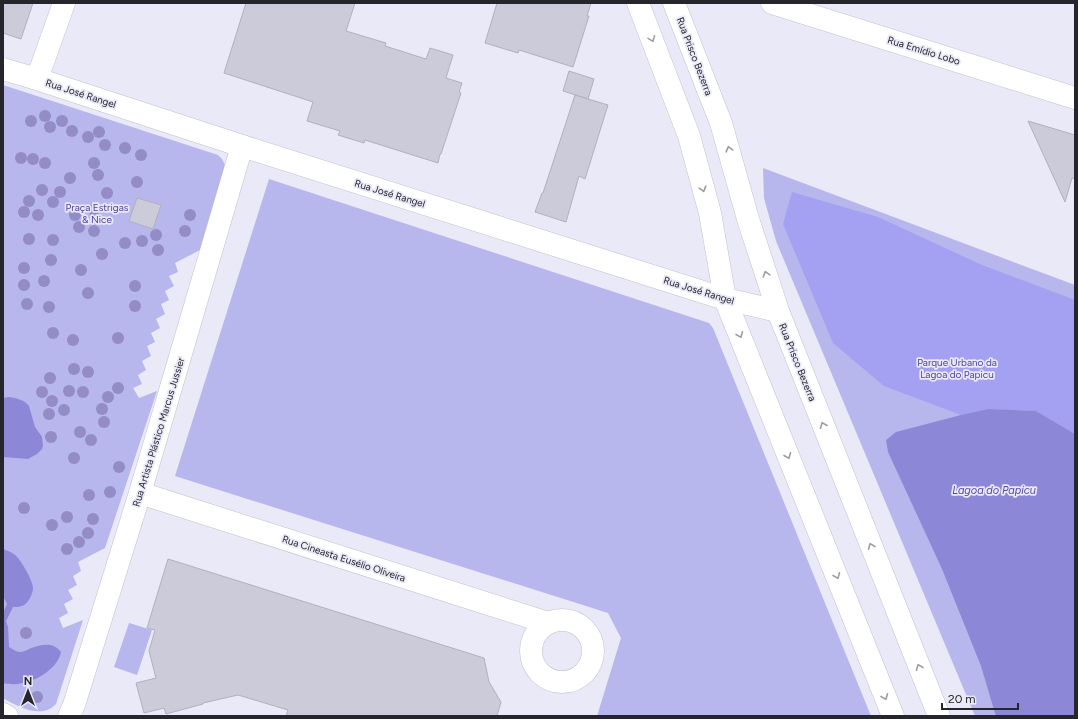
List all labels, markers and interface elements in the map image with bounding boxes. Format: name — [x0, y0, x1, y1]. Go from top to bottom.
street label: Rua Prisco Bezerra — [674, 15, 715, 97]
street label: Rua Emídio Lobo — [886, 33, 962, 68]
one-way arrow — [647, 36, 655, 43]
street label: Rua José Rangel — [44, 76, 118, 111]
one-way arrow — [725, 146, 733, 153]
street label: Rua José Rangel — [353, 177, 427, 210]
one-way arrow — [699, 185, 707, 192]
park label: Praça Estrigas & Nice — [66, 201, 129, 226]
one-way arrow — [762, 271, 771, 278]
street label: Rua José Rangel — [662, 274, 736, 307]
street label: Rua Prisco Bezerra — [776, 321, 819, 403]
one-way arrow — [735, 331, 743, 339]
street label: Rua Artista Plástico Marcus Jussier — [130, 355, 188, 508]
park label: Parque Urbano da Lagoa do Papicu — [917, 356, 997, 381]
one-way arrow — [820, 422, 828, 430]
one-way arrow — [784, 452, 792, 459]
water label: Lagoa do Papicu — [952, 484, 1036, 497]
street label: Rua Cineasta Eusélio Oliveira — [280, 532, 407, 585]
one-way arrow — [868, 542, 876, 550]
one-way arrow — [832, 573, 840, 580]
one-way arrow — [916, 663, 924, 671]
north arrow — [8, 671, 48, 711]
text: N — [24, 675, 32, 688]
scale bar — [942, 685, 1018, 711]
text: 20 m — [948, 692, 976, 706]
one-way arrow — [881, 694, 889, 701]

